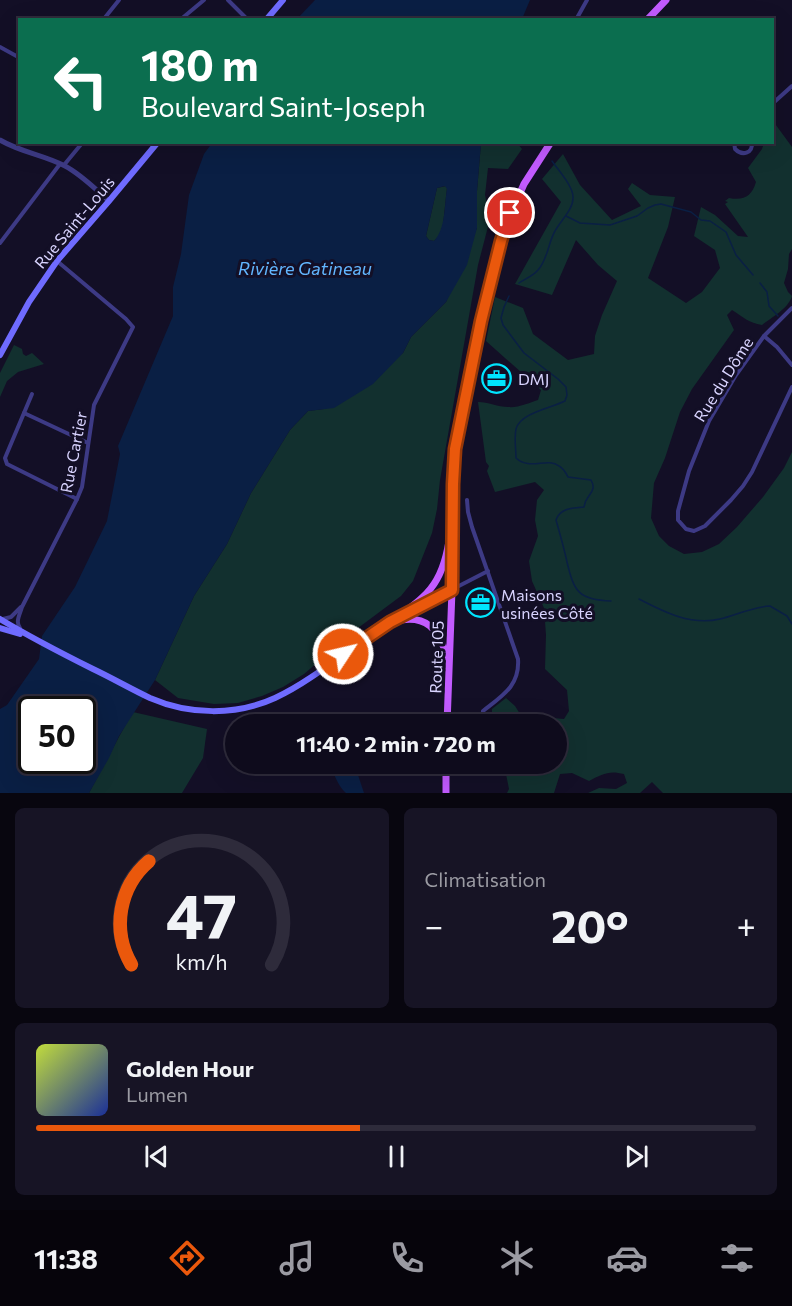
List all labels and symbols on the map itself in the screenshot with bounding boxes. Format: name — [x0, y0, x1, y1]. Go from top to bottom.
street label: Rue Saint-Louis — [30, 172, 118, 272]
pin — [484, 187, 535, 238]
water label: Rivière Gatineau — [238, 257, 372, 279]
street label: Rue du Dôme — [689, 333, 757, 425]
office icon: DMJ — [481, 362, 513, 394]
place label: DMJ — [518, 369, 549, 388]
street label: Rue Cartier — [56, 409, 90, 494]
place label: Maisons usinées Côté — [501, 585, 593, 622]
office icon: Maisons usinées Côté — [464, 587, 496, 619]
street label: Route 105 — [425, 620, 447, 694]
position arrow — [311, 622, 375, 686]
speed limit sign: 50 — [18, 696, 96, 774]

